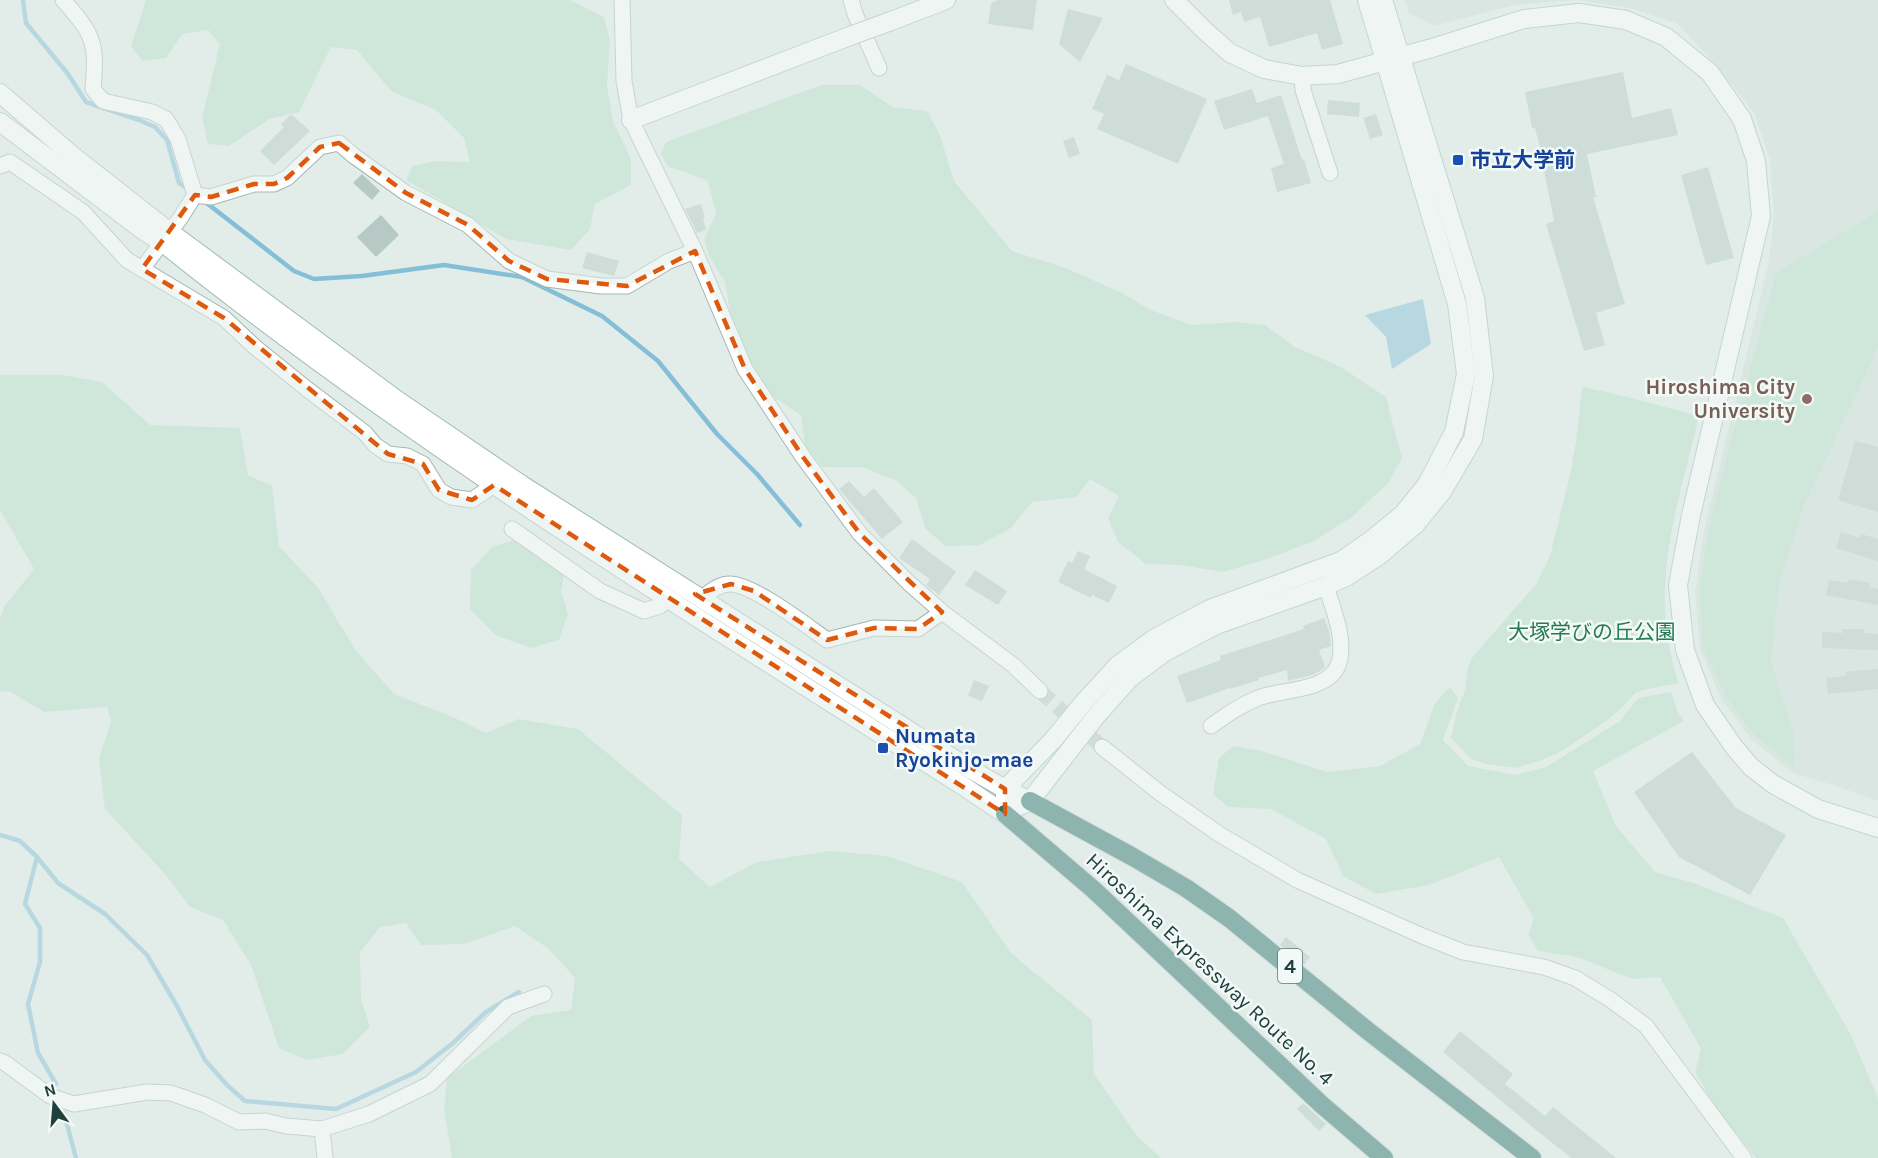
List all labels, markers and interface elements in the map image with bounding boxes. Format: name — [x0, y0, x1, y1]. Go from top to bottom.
place label: 市立大学前 — [1470, 148, 1575, 172]
marker: 市立大学前 — [1451, 153, 1465, 167]
place label: Hiroshima City University — [1646, 375, 1795, 423]
marker: Hiroshima City University — [1800, 392, 1814, 406]
park label: 大塚学びの丘公園 — [1508, 620, 1676, 644]
place label: Numata Ryokinjo-mae — [895, 724, 1033, 772]
marker: Numata Ryokinjo-mae — [876, 741, 890, 755]
street label: Hiroshima Expressway Route No. 4 — [1081, 848, 1339, 1090]
road number: 4 — [1278, 949, 1302, 983]
north arrow — [24, 1074, 84, 1134]
text: N — [42, 1079, 58, 1101]

